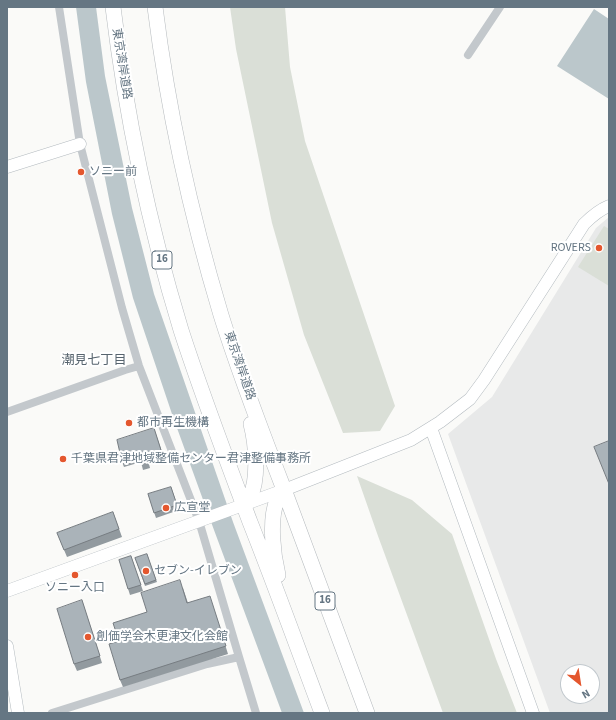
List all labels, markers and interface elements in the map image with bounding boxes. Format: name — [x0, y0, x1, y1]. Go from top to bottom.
street label: 東京湾岸道路 — [108, 27, 134, 101]
place label: ソニー前 — [89, 165, 137, 179]
marker: ソニー前 — [76, 167, 86, 177]
place label: ROVERS — [551, 241, 591, 255]
marker: ROVERS — [594, 243, 604, 253]
road number: 16 — [152, 251, 172, 269]
street label: 東京湾岸道路 — [220, 330, 258, 402]
district label: 潮見七丁目 — [62, 353, 126, 369]
place label: 都市再生機構 — [137, 416, 209, 430]
marker: 都市再生機構 — [124, 418, 134, 428]
place label: 千葉県君津地域整備センター君津整備事務所 — [71, 452, 311, 466]
marker: 千葉県君津地域整備センター君津整備事務所 — [58, 454, 68, 464]
place label: 広宣堂 — [174, 501, 210, 515]
marker: 広宣堂 — [161, 503, 171, 513]
place label: セブン-イレブン — [154, 564, 242, 578]
marker: セブン-イレブン — [141, 566, 151, 576]
marker: ソニー入口 — [70, 570, 80, 580]
place label: ソニー入口 — [45, 581, 105, 595]
road number: 16 — [315, 592, 335, 610]
place label: 創価学会木更津文化会館 — [96, 630, 228, 644]
marker: 創価学会木更津文化会館 — [83, 632, 93, 642]
north arrow — [560, 664, 600, 704]
text: N — [579, 686, 593, 702]

